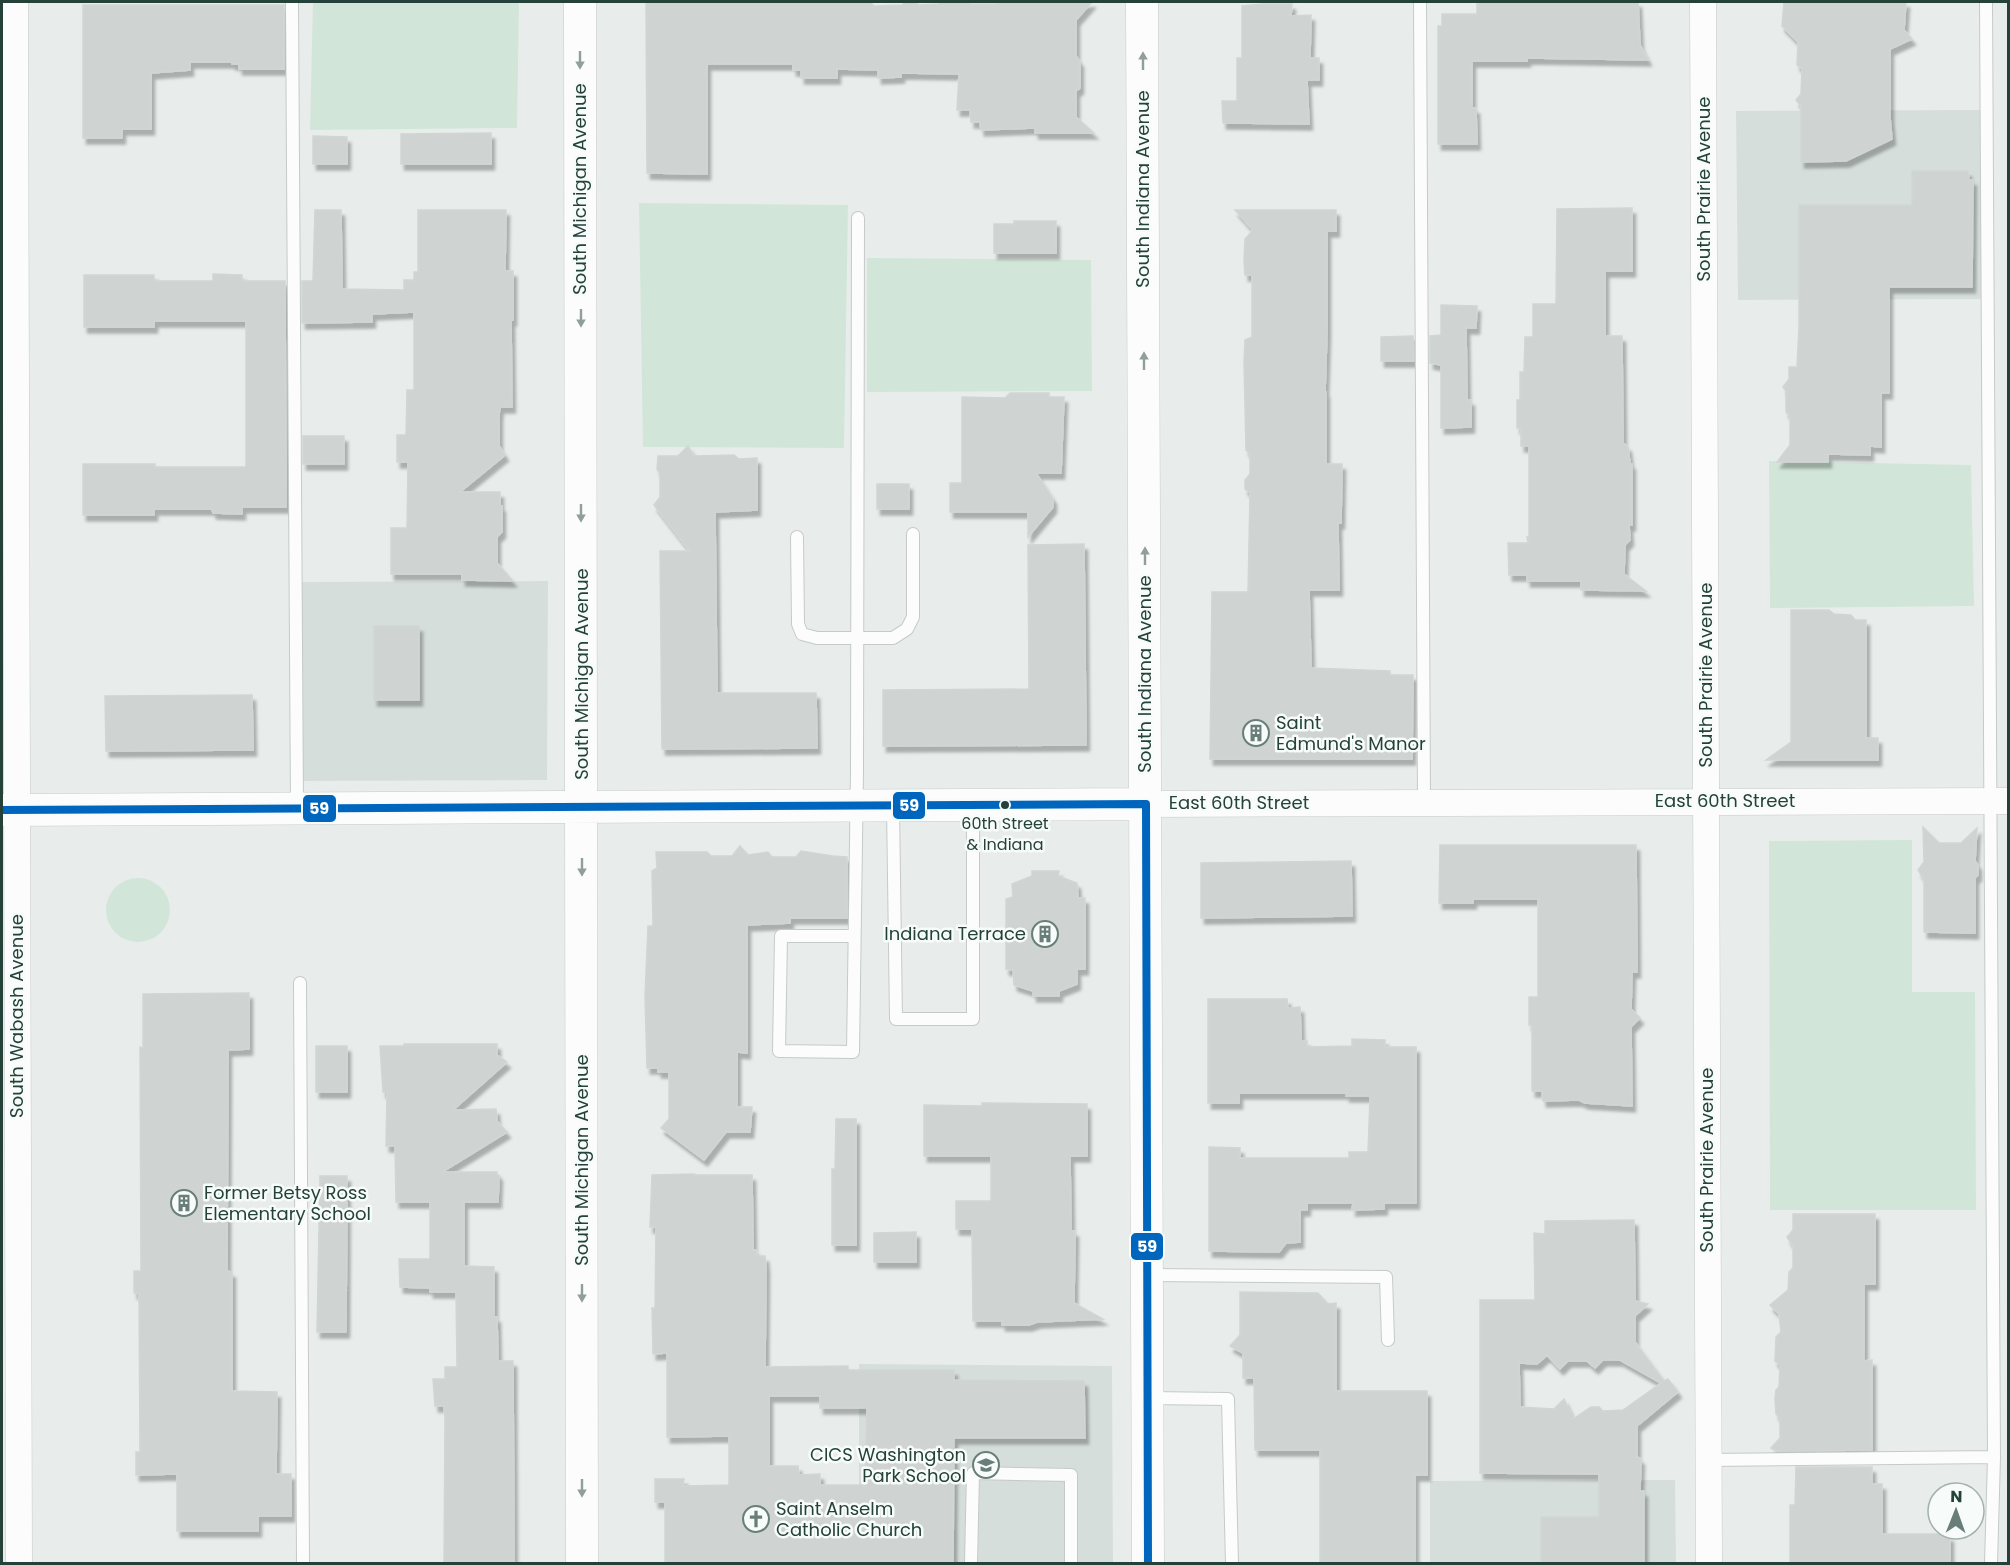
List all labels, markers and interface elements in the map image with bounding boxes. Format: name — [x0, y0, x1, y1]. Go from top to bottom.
one-way arrow — [575, 50, 585, 69]
one-way arrow — [1138, 52, 1148, 71]
street label: South Michigan Avenue — [567, 83, 592, 295]
street label: South Indiana Avenue — [1130, 90, 1155, 288]
street label: South Prairie Avenue — [1691, 97, 1716, 281]
one-way arrow — [576, 308, 586, 327]
one-way arrow — [1139, 352, 1149, 371]
one-way arrow — [576, 503, 586, 522]
one-way arrow — [1140, 547, 1150, 566]
street label: South Michigan Avenue — [569, 568, 594, 780]
street label: South Indiana Avenue — [1132, 575, 1157, 773]
street label: South Prairie Avenue — [1693, 583, 1718, 767]
place label: Saint Edmund's Manor — [1276, 710, 1426, 756]
building icon: Saint Edmund's Manor — [1241, 718, 1271, 748]
street label: East 60th Street — [1655, 788, 1795, 813]
street label: East 60th Street — [1169, 790, 1309, 815]
line badge: 59 — [892, 791, 926, 820]
line badge: 59 — [302, 794, 337, 823]
text: 59 — [899, 794, 919, 817]
text: 59 — [309, 797, 329, 820]
marker: 60th Street & Indiana — [999, 799, 1011, 811]
place label: 60th Street & Indiana — [961, 812, 1049, 856]
one-way arrow — [577, 857, 587, 876]
street label: South Wabash Avenue — [4, 914, 29, 1118]
building icon: Indiana Terrace — [1030, 919, 1060, 949]
place label: Indiana Terrace — [884, 921, 1026, 946]
street label: South Michigan Avenue — [569, 1054, 594, 1266]
street label: South Prairie Avenue — [1694, 1068, 1719, 1252]
place label: Former Betsy Ross Elementary School — [204, 1180, 371, 1226]
building icon: Former Betsy Ross Elementary School — [169, 1188, 199, 1218]
line badge: 59 — [1130, 1232, 1164, 1261]
text: 59 — [1137, 1235, 1157, 1258]
one-way arrow — [577, 1283, 587, 1302]
place label: CICS Washington Park School — [810, 1442, 966, 1488]
school or university icon: CICS Washington Park School — [971, 1450, 1001, 1480]
one-way arrow — [577, 1478, 587, 1497]
north arrow — [1926, 1481, 1986, 1541]
text: N — [1950, 1485, 1962, 1508]
place label: Saint Anselm Catholic Church — [776, 1496, 922, 1542]
church icon: Saint Anselm Catholic Church — [741, 1504, 771, 1534]

